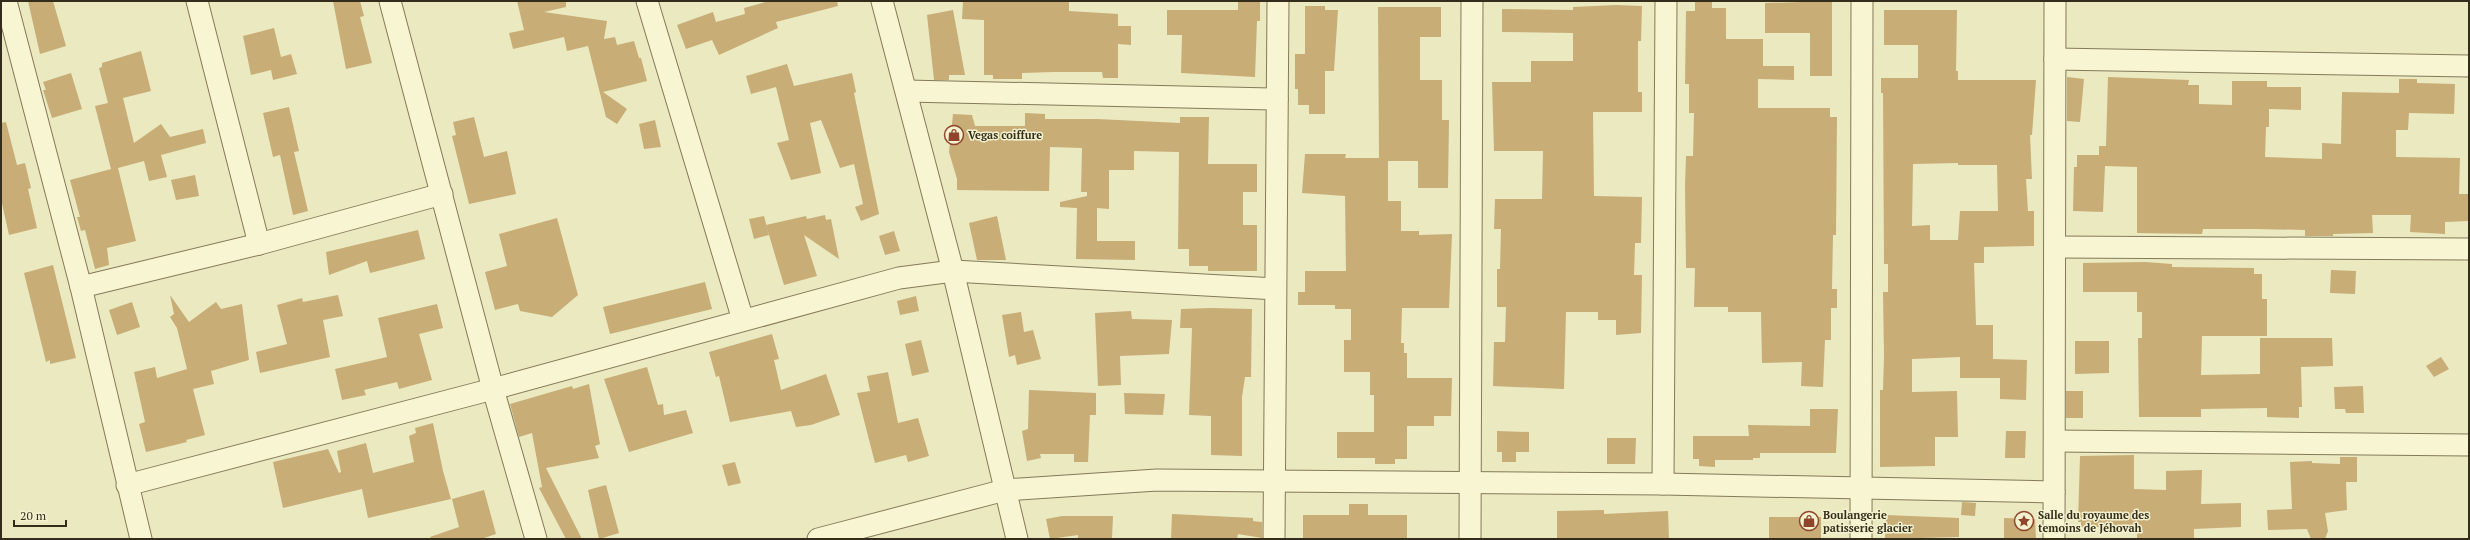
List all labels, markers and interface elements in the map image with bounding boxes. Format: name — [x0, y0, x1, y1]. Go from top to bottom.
shop icon: Vegas coiffure — [943, 124, 965, 146]
place label: Vegas coiffure — [968, 128, 1042, 142]
scale bar — [14, 502, 66, 528]
text: 20 m — [20, 508, 47, 523]
place label: Boulangerie patisserie glacier — [1823, 508, 1913, 535]
place label: Salle du royaume des temoins de Jéhovah — [2038, 508, 2149, 535]
shop icon: Boulangerie patisserie glacier — [1798, 510, 1820, 532]
place icon: Salle du royaume des temoins de Jéhovah — [2013, 510, 2035, 532]

